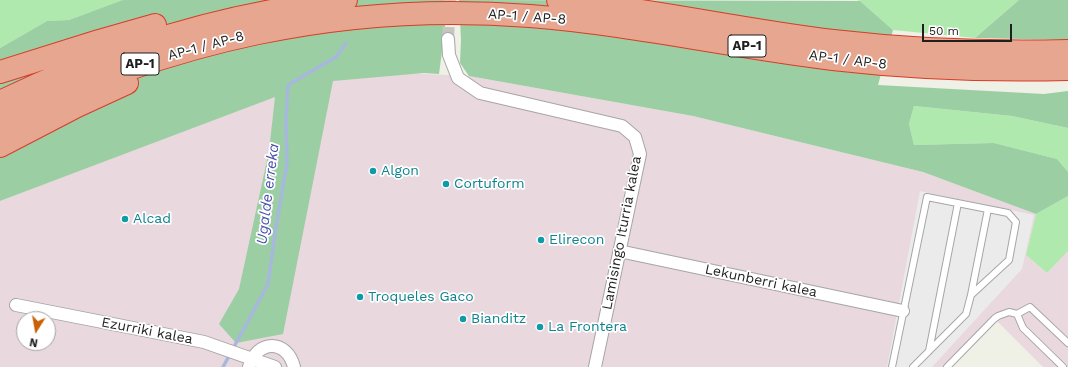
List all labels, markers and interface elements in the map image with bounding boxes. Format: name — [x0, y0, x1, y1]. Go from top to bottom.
street label: AP-1 / AP-8 — [487, 6, 567, 28]
scale bar — [924, 16, 1014, 42]
text: 50 m — [929, 24, 959, 38]
street label: AP-1 / AP-8 — [166, 28, 246, 64]
road number: AP-1 — [728, 35, 766, 57]
street label: AP-1 / AP-8 — [808, 47, 888, 73]
road number: AP-1 — [121, 53, 159, 75]
water label: Ugalde erreka — [253, 142, 283, 246]
street label: Lamisingo Iturria kalea — [599, 155, 645, 311]
place label: Algon — [381, 163, 419, 179]
marker: Algon — [368, 166, 378, 176]
place label: Cortuform — [454, 176, 525, 192]
marker: Cortuform — [441, 179, 451, 189]
place label: Alcad — [133, 211, 171, 227]
marker: Alcad — [120, 214, 130, 224]
place label: Elirecon — [549, 232, 604, 248]
marker: Elirecon — [536, 235, 546, 245]
street label: Lekunberri kalea — [703, 261, 819, 301]
place label: Troqueles Gaco — [368, 289, 474, 305]
marker: Troqueles Gaco — [355, 292, 365, 302]
north arrow — [16, 311, 56, 351]
place label: Bianditz — [471, 311, 526, 327]
street label: Ezurriki kalea — [100, 314, 194, 348]
marker: Bianditz — [458, 314, 468, 324]
place label: La Frontera — [548, 319, 627, 335]
marker: La Frontera — [535, 322, 545, 332]
text: N — [29, 335, 39, 349]

